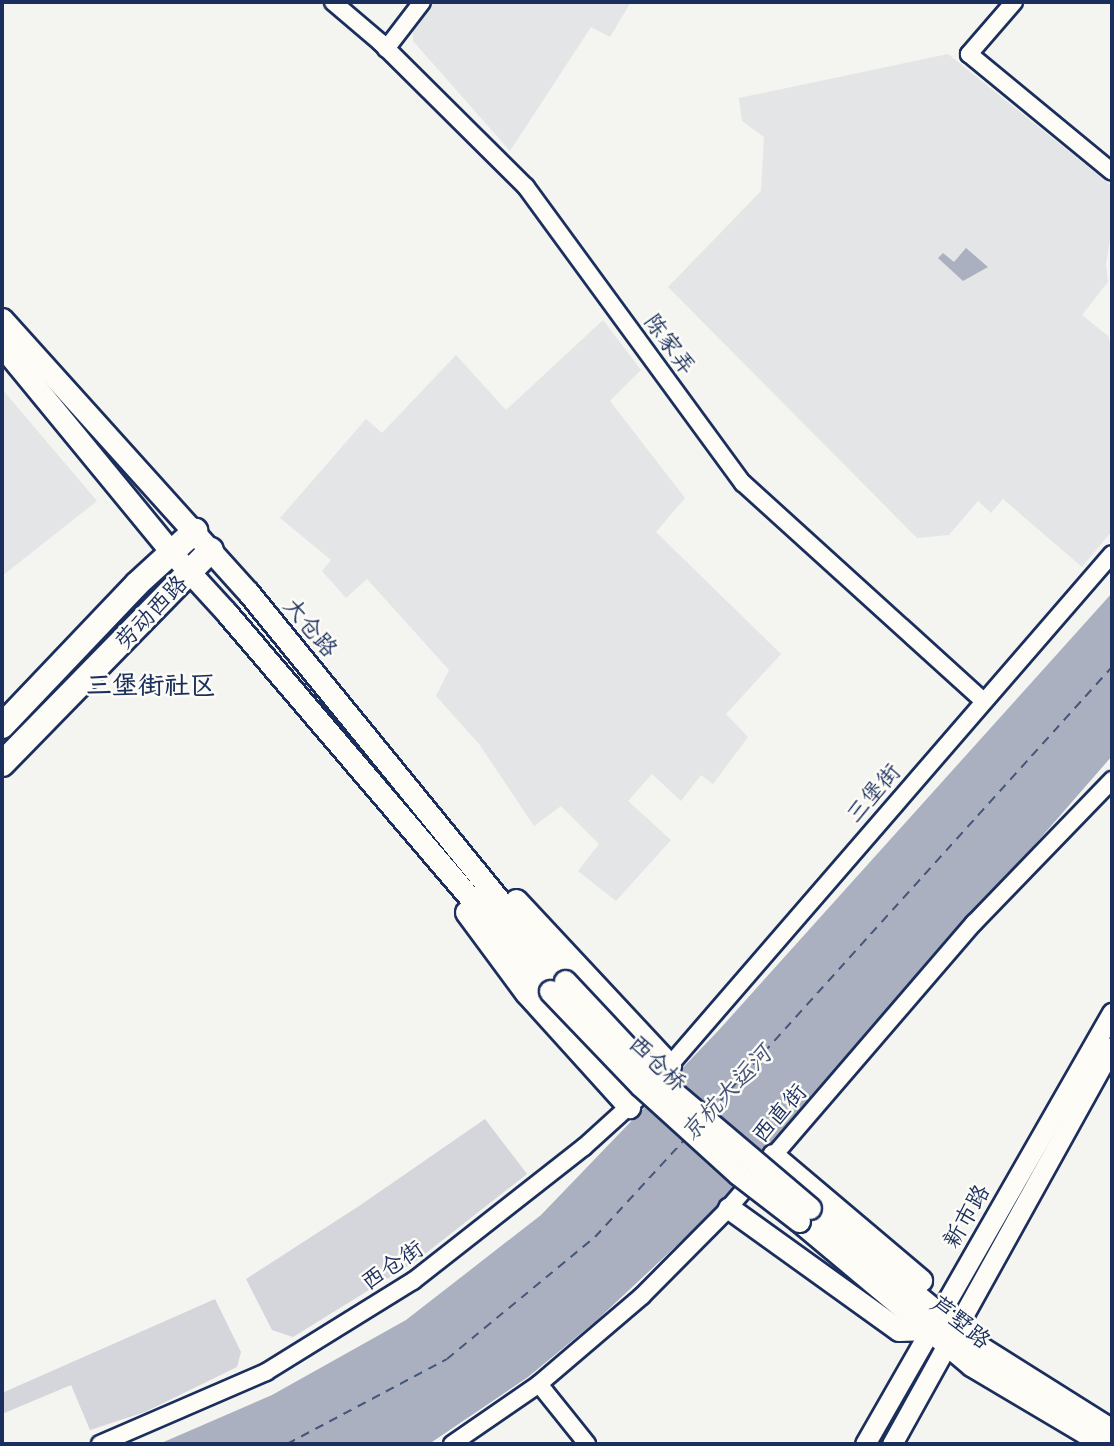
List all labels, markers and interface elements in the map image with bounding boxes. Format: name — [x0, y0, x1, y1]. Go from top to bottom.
street label: 陈家弄 — [639, 308, 701, 380]
street label: 劳动西路 — [109, 569, 193, 655]
street label: 大仓路 — [278, 592, 344, 662]
district label: 三堡街社区 — [86, 670, 216, 702]
street label: 三堡街 — [840, 758, 906, 828]
street label: 西仓桥 — [624, 1029, 692, 1097]
water label: 京杭大运河 — [675, 1039, 777, 1147]
street label: 西直街 — [746, 1078, 812, 1148]
street label: 新市路 — [937, 1179, 995, 1253]
street label: 西仓街 — [356, 1234, 428, 1296]
street label: 芦墅路 — [926, 1290, 996, 1354]

